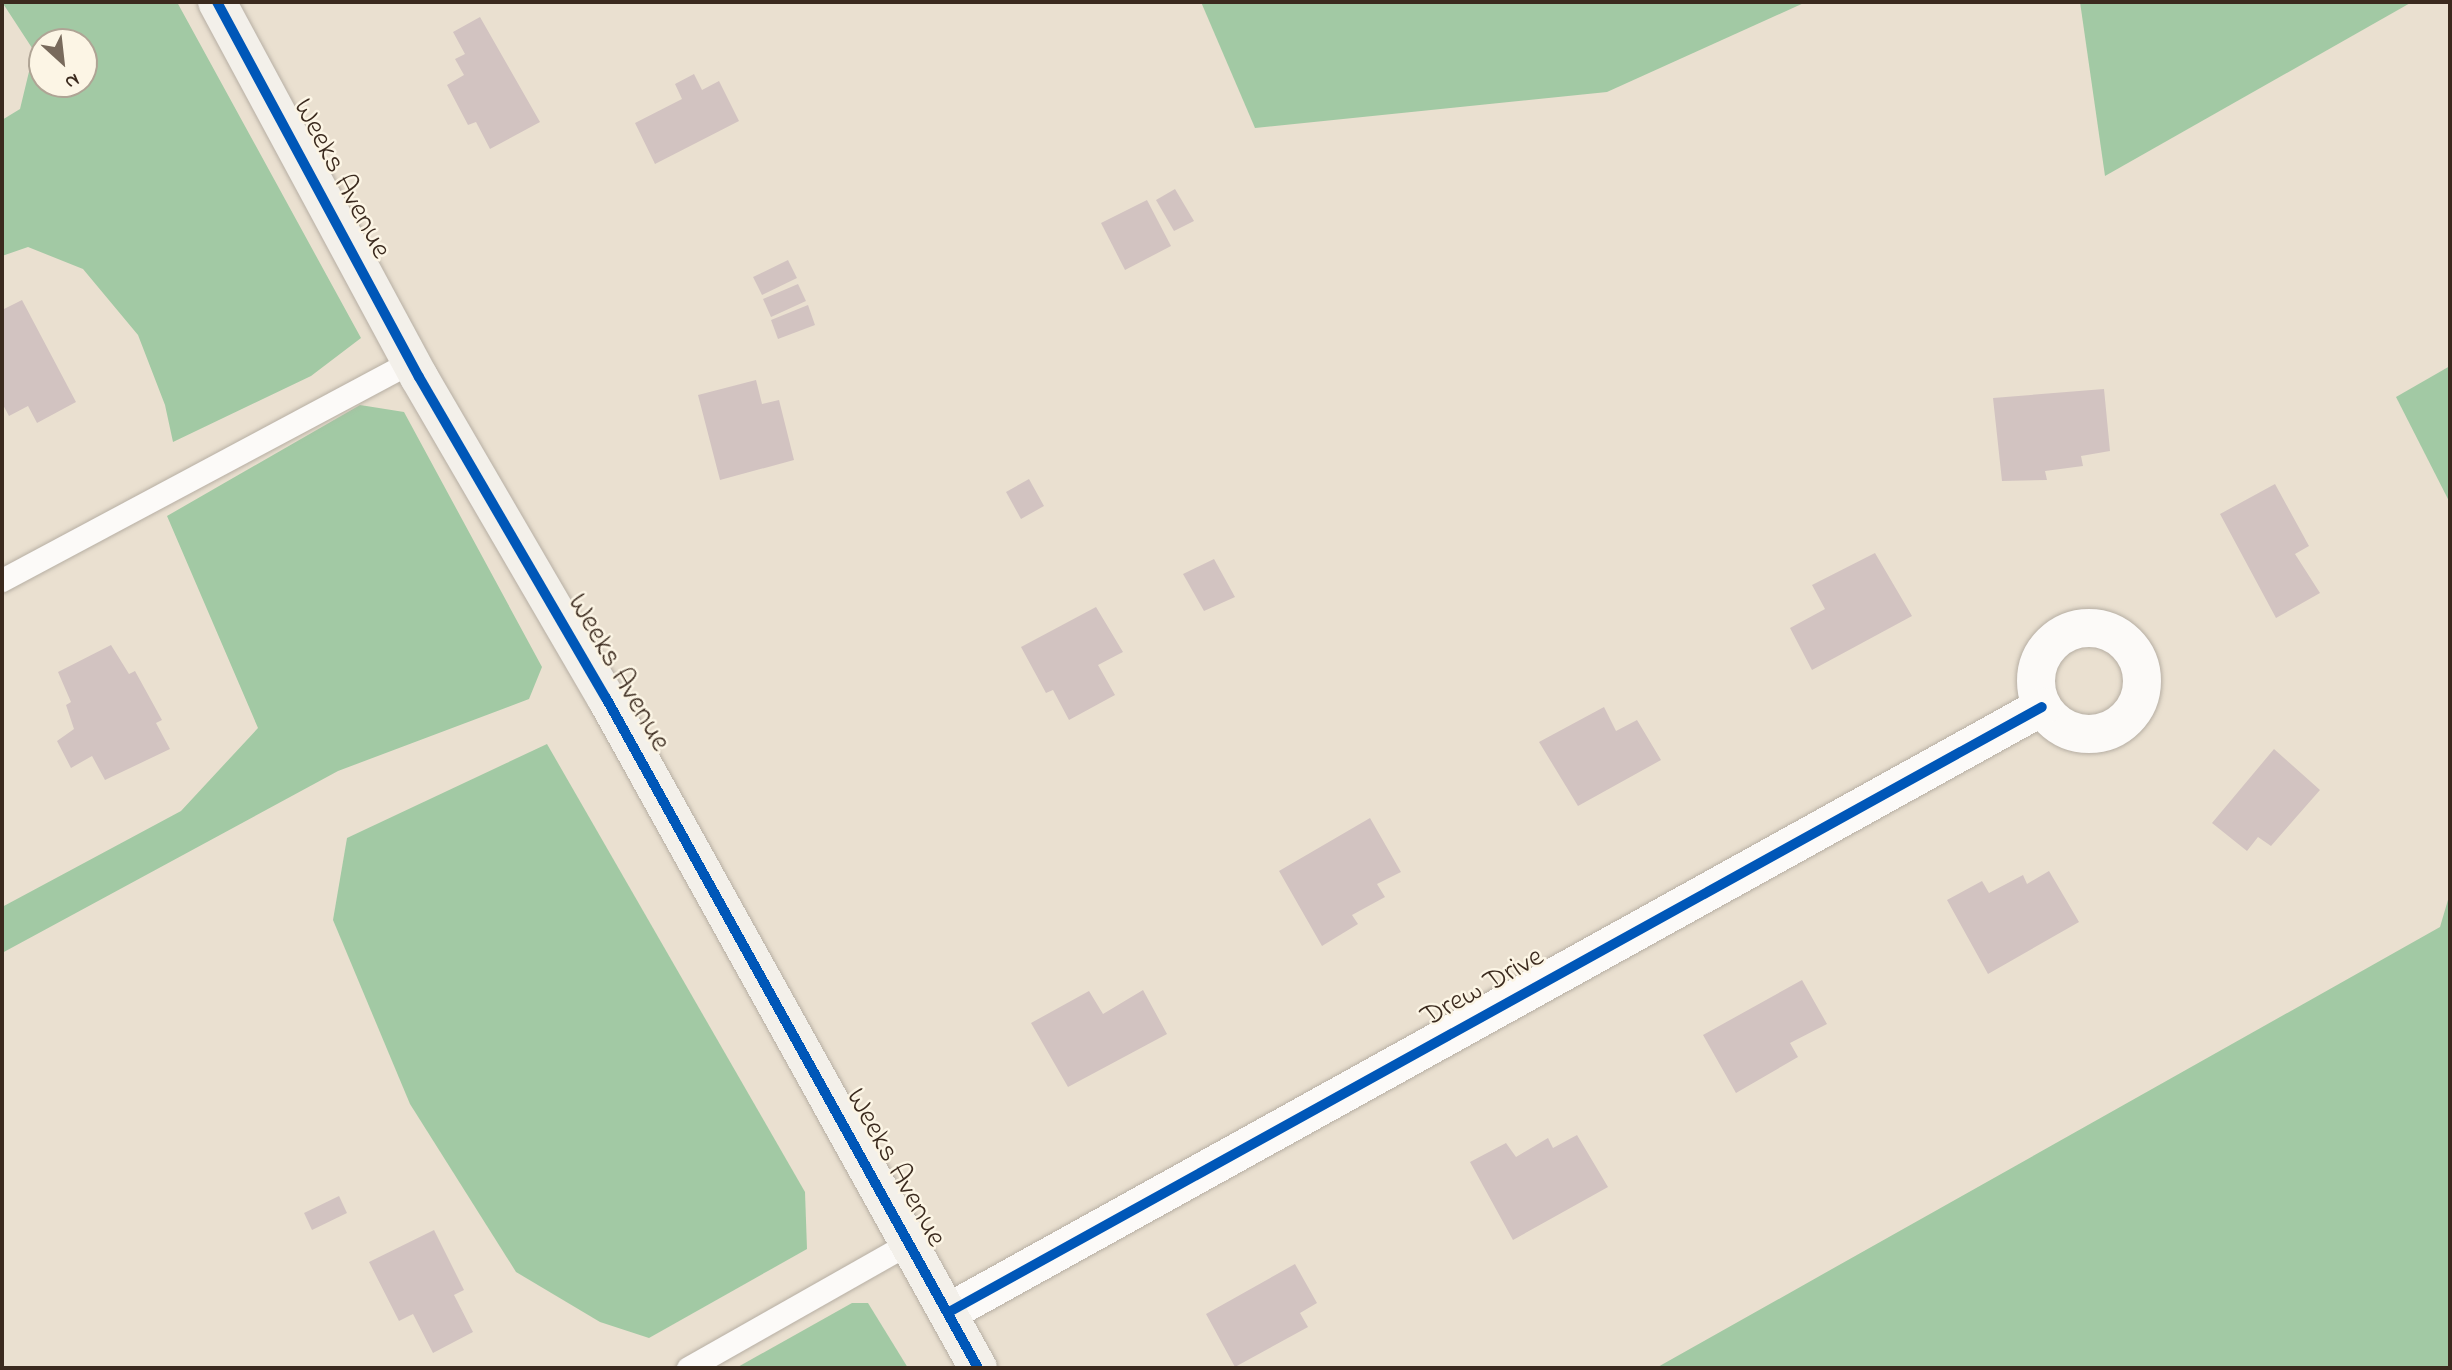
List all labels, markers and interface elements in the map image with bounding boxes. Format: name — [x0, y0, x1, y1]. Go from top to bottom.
north arrow — [28, 28, 98, 98]
text: N — [60, 65, 84, 95]
street label: Weeks Avenue — [284, 93, 398, 265]
street label: Weeks Avenue — [558, 588, 678, 758]
street label: Drew Drive — [1415, 940, 1551, 1036]
street label: Weeks Avenue — [837, 1082, 953, 1254]

